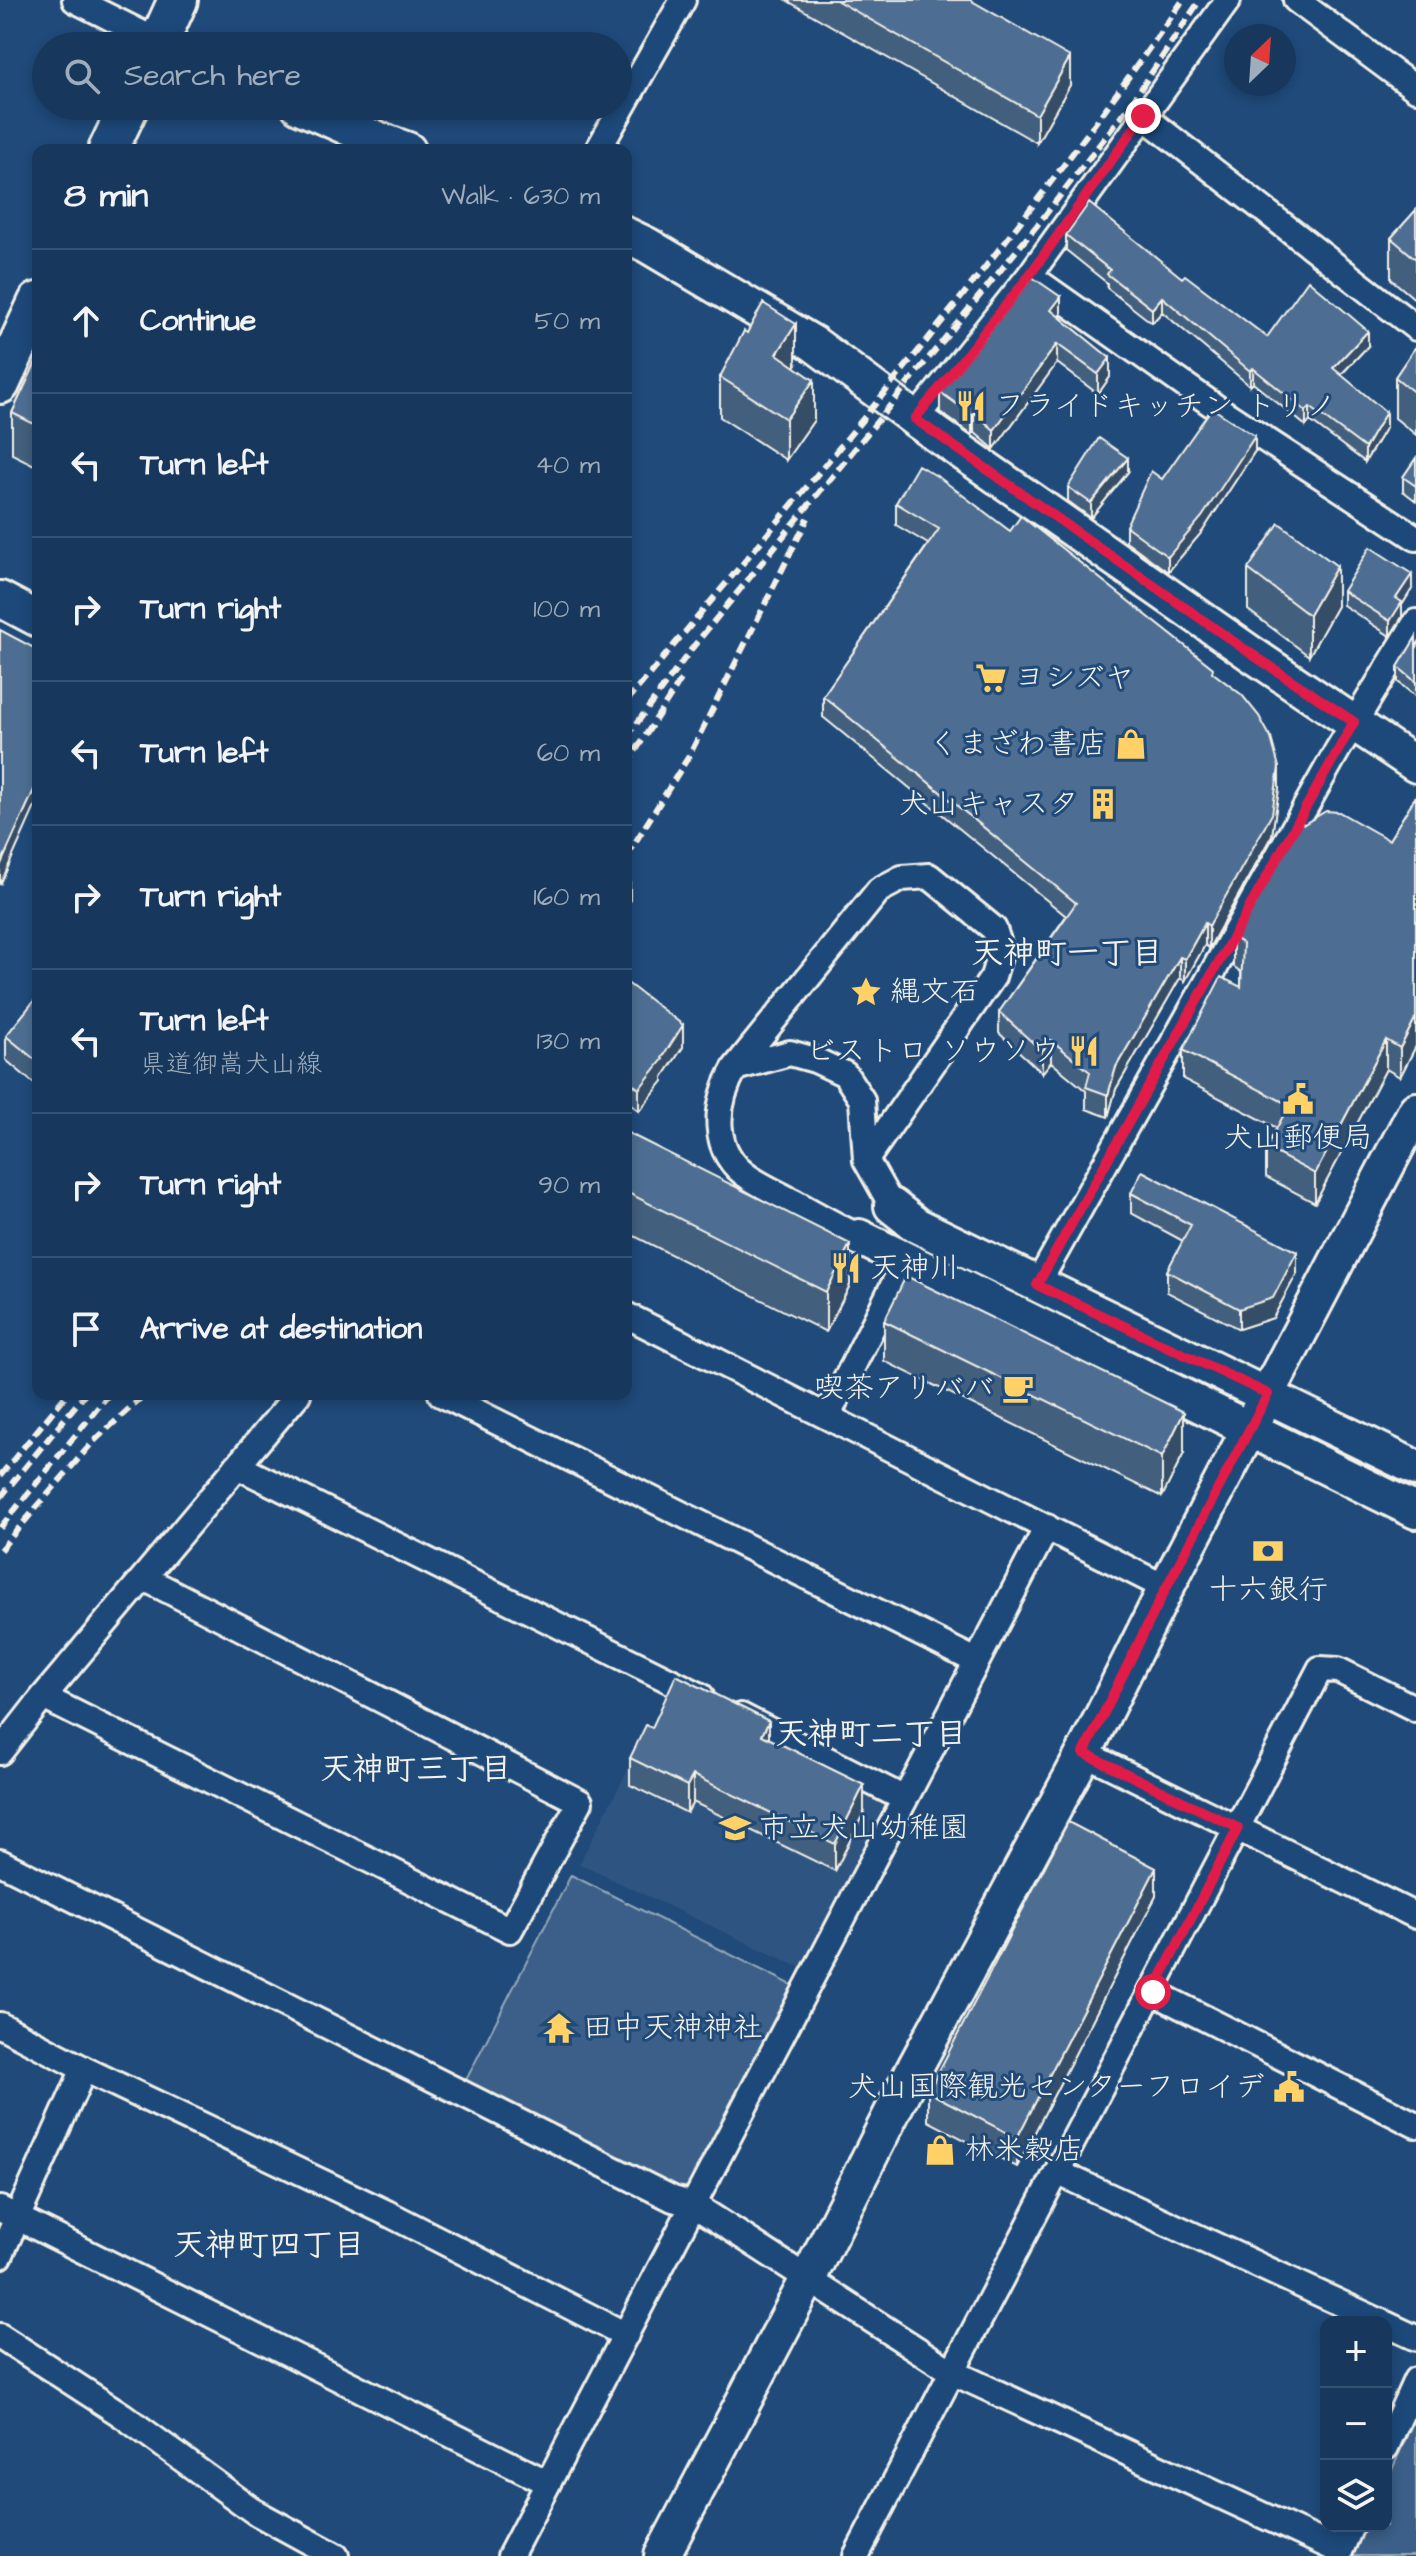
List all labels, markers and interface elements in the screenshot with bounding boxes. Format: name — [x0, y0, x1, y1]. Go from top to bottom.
north arrow — [1224, 24, 1296, 96]
search box — [32, 32, 632, 120]
icon: search — [60, 54, 104, 98]
text: Search here — [124, 55, 301, 97]
route end — [1125, 98, 1161, 134]
text: 8 min — [64, 172, 148, 220]
text: Walk · 630 m — [441, 178, 600, 214]
icon: ahead — [64, 299, 108, 343]
text: Continue — [140, 300, 256, 342]
text: 50 m — [535, 303, 600, 339]
place label: フライドキッチン トリノ — [995, 385, 1336, 427]
restaurant icon: フライドキッチン トリノ — [954, 389, 988, 423]
icon: left — [64, 443, 108, 487]
text: Turn left — [140, 444, 268, 486]
text: 40 m — [535, 447, 600, 483]
icon: right — [64, 587, 108, 631]
text: Turn right — [140, 588, 281, 630]
text: 100 m — [533, 591, 600, 627]
place label: ヨシズヤ — [1015, 657, 1134, 699]
supermarket icon: ヨシズヤ — [974, 661, 1008, 695]
place label: くまざわ書店 — [928, 723, 1107, 765]
shop icon: くまざわ書店 — [1114, 727, 1148, 761]
icon: left — [64, 731, 108, 775]
text: Turn left — [140, 732, 268, 774]
text: 60 m — [537, 735, 600, 771]
place label: 犬山キャスタ — [898, 783, 1079, 825]
building icon: 犬山キャスタ — [1086, 787, 1120, 821]
icon: right — [64, 875, 108, 919]
text: Turn right — [140, 876, 281, 918]
text: 160 m — [533, 879, 600, 915]
district label: 天神町一丁目 — [971, 931, 1163, 976]
place label: 縄文石 — [890, 971, 980, 1013]
place icon: 縄文石 — [849, 975, 883, 1009]
text: Turn left — [140, 1000, 268, 1042]
icon: left — [64, 1019, 108, 1063]
text: 130 m — [536, 1023, 600, 1059]
place label: ビストロ ソウソウ — [806, 1030, 1060, 1072]
restaurant icon: ビストロ ソウソウ — [1067, 1034, 1101, 1068]
text: 県道御嵩犬山線 — [140, 1046, 322, 1082]
public building icon: 犬山郵便局 — [1281, 1082, 1315, 1116]
place label: 犬山郵便局 — [1223, 1117, 1373, 1159]
icon: right — [64, 1163, 108, 1207]
text: Turn right — [140, 1164, 281, 1206]
text: 90 m — [538, 1167, 600, 1203]
place label: 天神川 — [870, 1247, 960, 1289]
restaurant icon: 天神川 — [829, 1251, 863, 1285]
icon: arrive — [64, 1307, 108, 1351]
text: Arrive at destination — [140, 1308, 422, 1350]
place label: 喫茶アリババ — [814, 1367, 994, 1409]
cafe icon: 喫茶アリババ — [1001, 1371, 1035, 1405]
bank icon: 十六銀行 — [1251, 1534, 1285, 1568]
place label: 十六銀行 — [1208, 1569, 1328, 1611]
district label: 天神町二丁目 — [775, 1712, 967, 1757]
district label: 天神町三丁目 — [320, 1747, 512, 1792]
place label: 市立犬山幼稚園 — [759, 1807, 969, 1849]
school or university icon: 市立犬山幼稚園 — [718, 1811, 752, 1845]
route start — [1135, 1974, 1171, 2010]
place label: 田中天神神社 — [583, 2007, 763, 2049]
temple icon: 田中天神神社 — [542, 2011, 576, 2045]
place label: 犬山国際観光センターフロイデ — [847, 2066, 1265, 2108]
public building icon: 犬山国際観光センターフロイデ — [1272, 2070, 1306, 2104]
place label: 林米穀店 — [964, 2129, 1084, 2171]
shop icon: 林米穀店 — [923, 2133, 957, 2167]
district label: 天神町四丁目 — [173, 2223, 365, 2268]
map controls — [1320, 2316, 1392, 2532]
button: + — [1320, 2316, 1392, 2388]
button: − — [1320, 2388, 1392, 2460]
button: layers — [1320, 2460, 1392, 2532]

